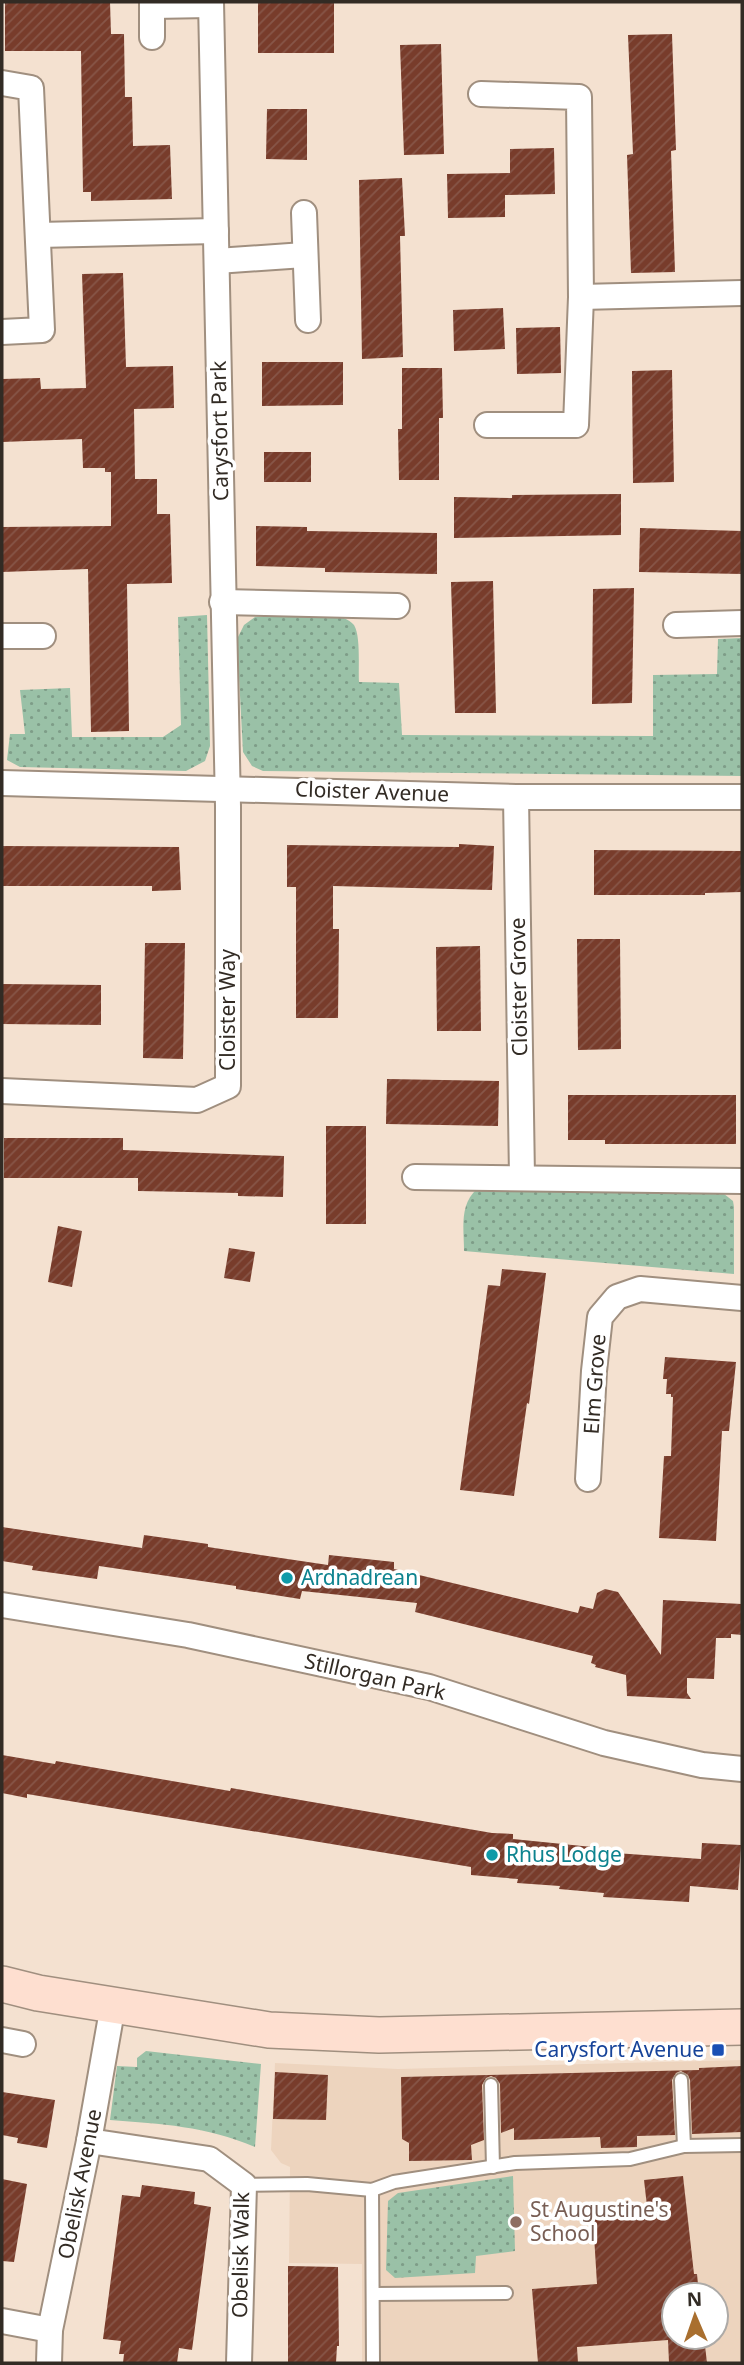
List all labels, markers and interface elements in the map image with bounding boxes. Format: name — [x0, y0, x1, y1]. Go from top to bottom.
street label: Carysfort Park — [204, 360, 234, 502]
street label: Cloister Avenue — [295, 774, 450, 808]
street label: Cloister Grove — [503, 917, 533, 1057]
street label: Cloister Way — [213, 949, 241, 1071]
street label: Elm Grove — [577, 1333, 611, 1435]
place label: Ardnadrean — [301, 1563, 418, 1591]
marker: Ardnadrean — [279, 1570, 295, 1586]
street label: Stillorgan Park — [302, 1646, 449, 1706]
place label: Rhus Lodge — [506, 1840, 622, 1868]
marker: Rhus Lodge — [484, 1847, 500, 1863]
place label: Carysfort Avenue — [534, 2035, 704, 2063]
marker: Carysfort Avenue — [710, 2042, 726, 2058]
street label: Obelisk Avenue — [51, 2106, 107, 2261]
street label: Obelisk Walk — [225, 2191, 255, 2318]
place label: St Augustine's School — [530, 2195, 669, 2247]
marker: St Augustine's School — [508, 2214, 524, 2230]
north arrow — [660, 2281, 730, 2351]
text: N — [686, 2286, 703, 2312]

